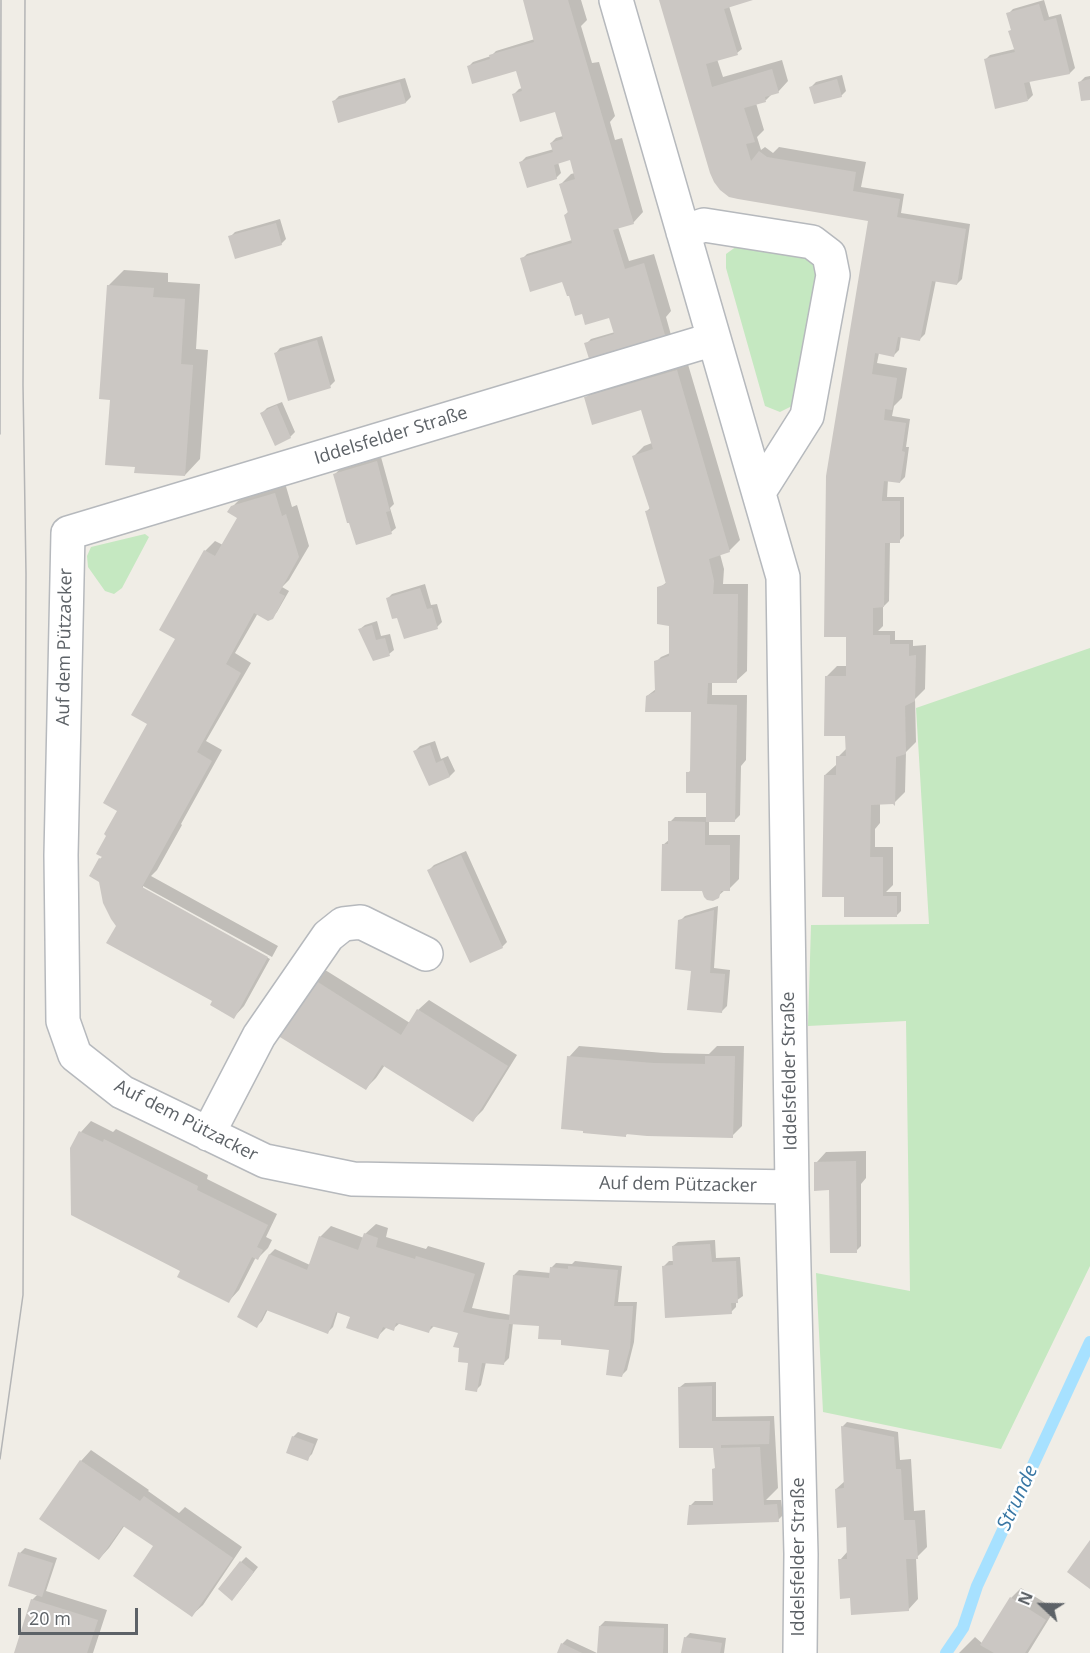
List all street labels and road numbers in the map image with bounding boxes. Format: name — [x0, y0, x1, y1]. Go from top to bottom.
street label: Iddelsfelder Straße — [312, 402, 470, 470]
street label: Auf dem Pützacker — [53, 568, 77, 726]
street label: Iddelsfelder Straße — [778, 991, 802, 1151]
street label: Auf dem Pützacker — [111, 1076, 261, 1166]
street label: Auf dem Pützacker — [599, 1173, 757, 1197]
street label: Iddelsfelder Straße — [788, 1477, 810, 1637]

